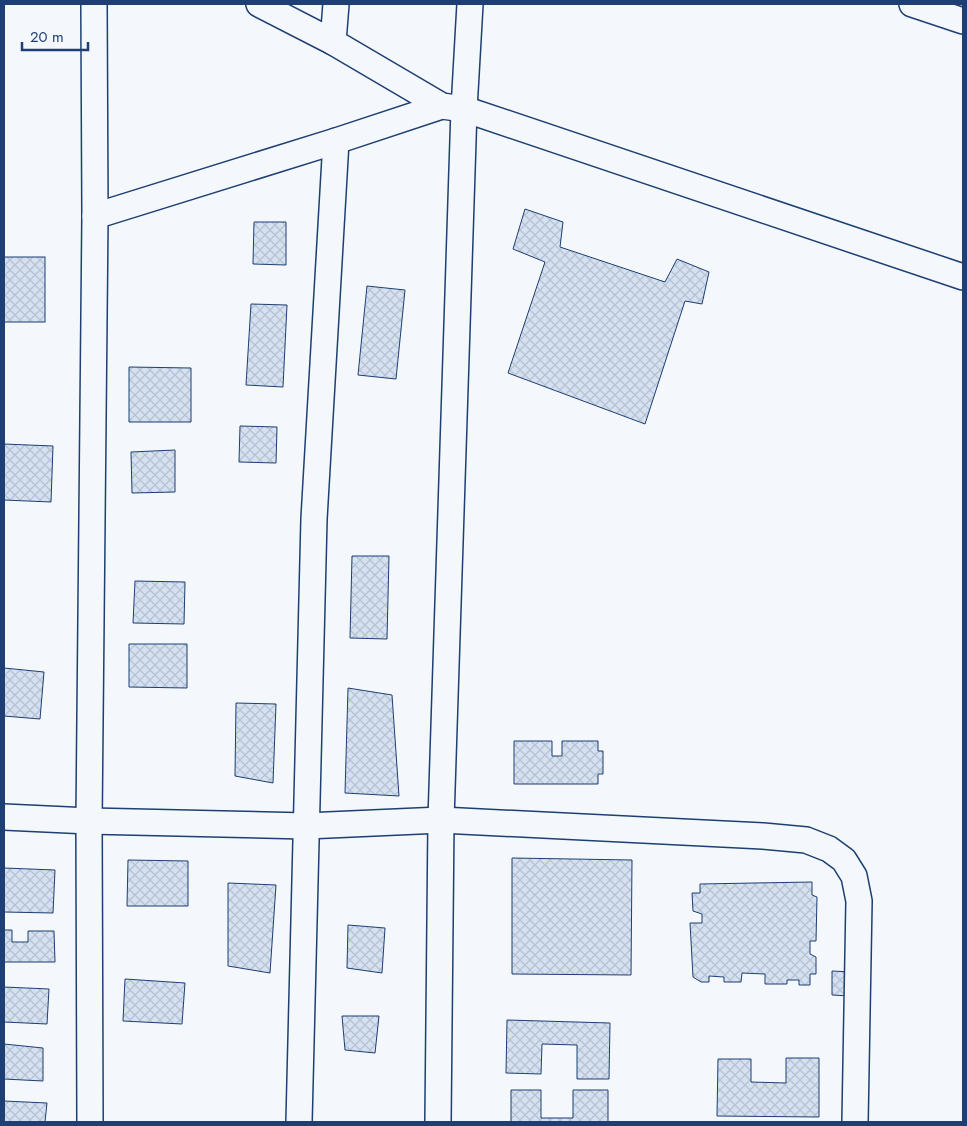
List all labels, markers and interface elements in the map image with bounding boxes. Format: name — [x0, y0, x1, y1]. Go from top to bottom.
scale bar — [22, 20, 89, 52]
text: 20 m — [30, 26, 64, 48]

